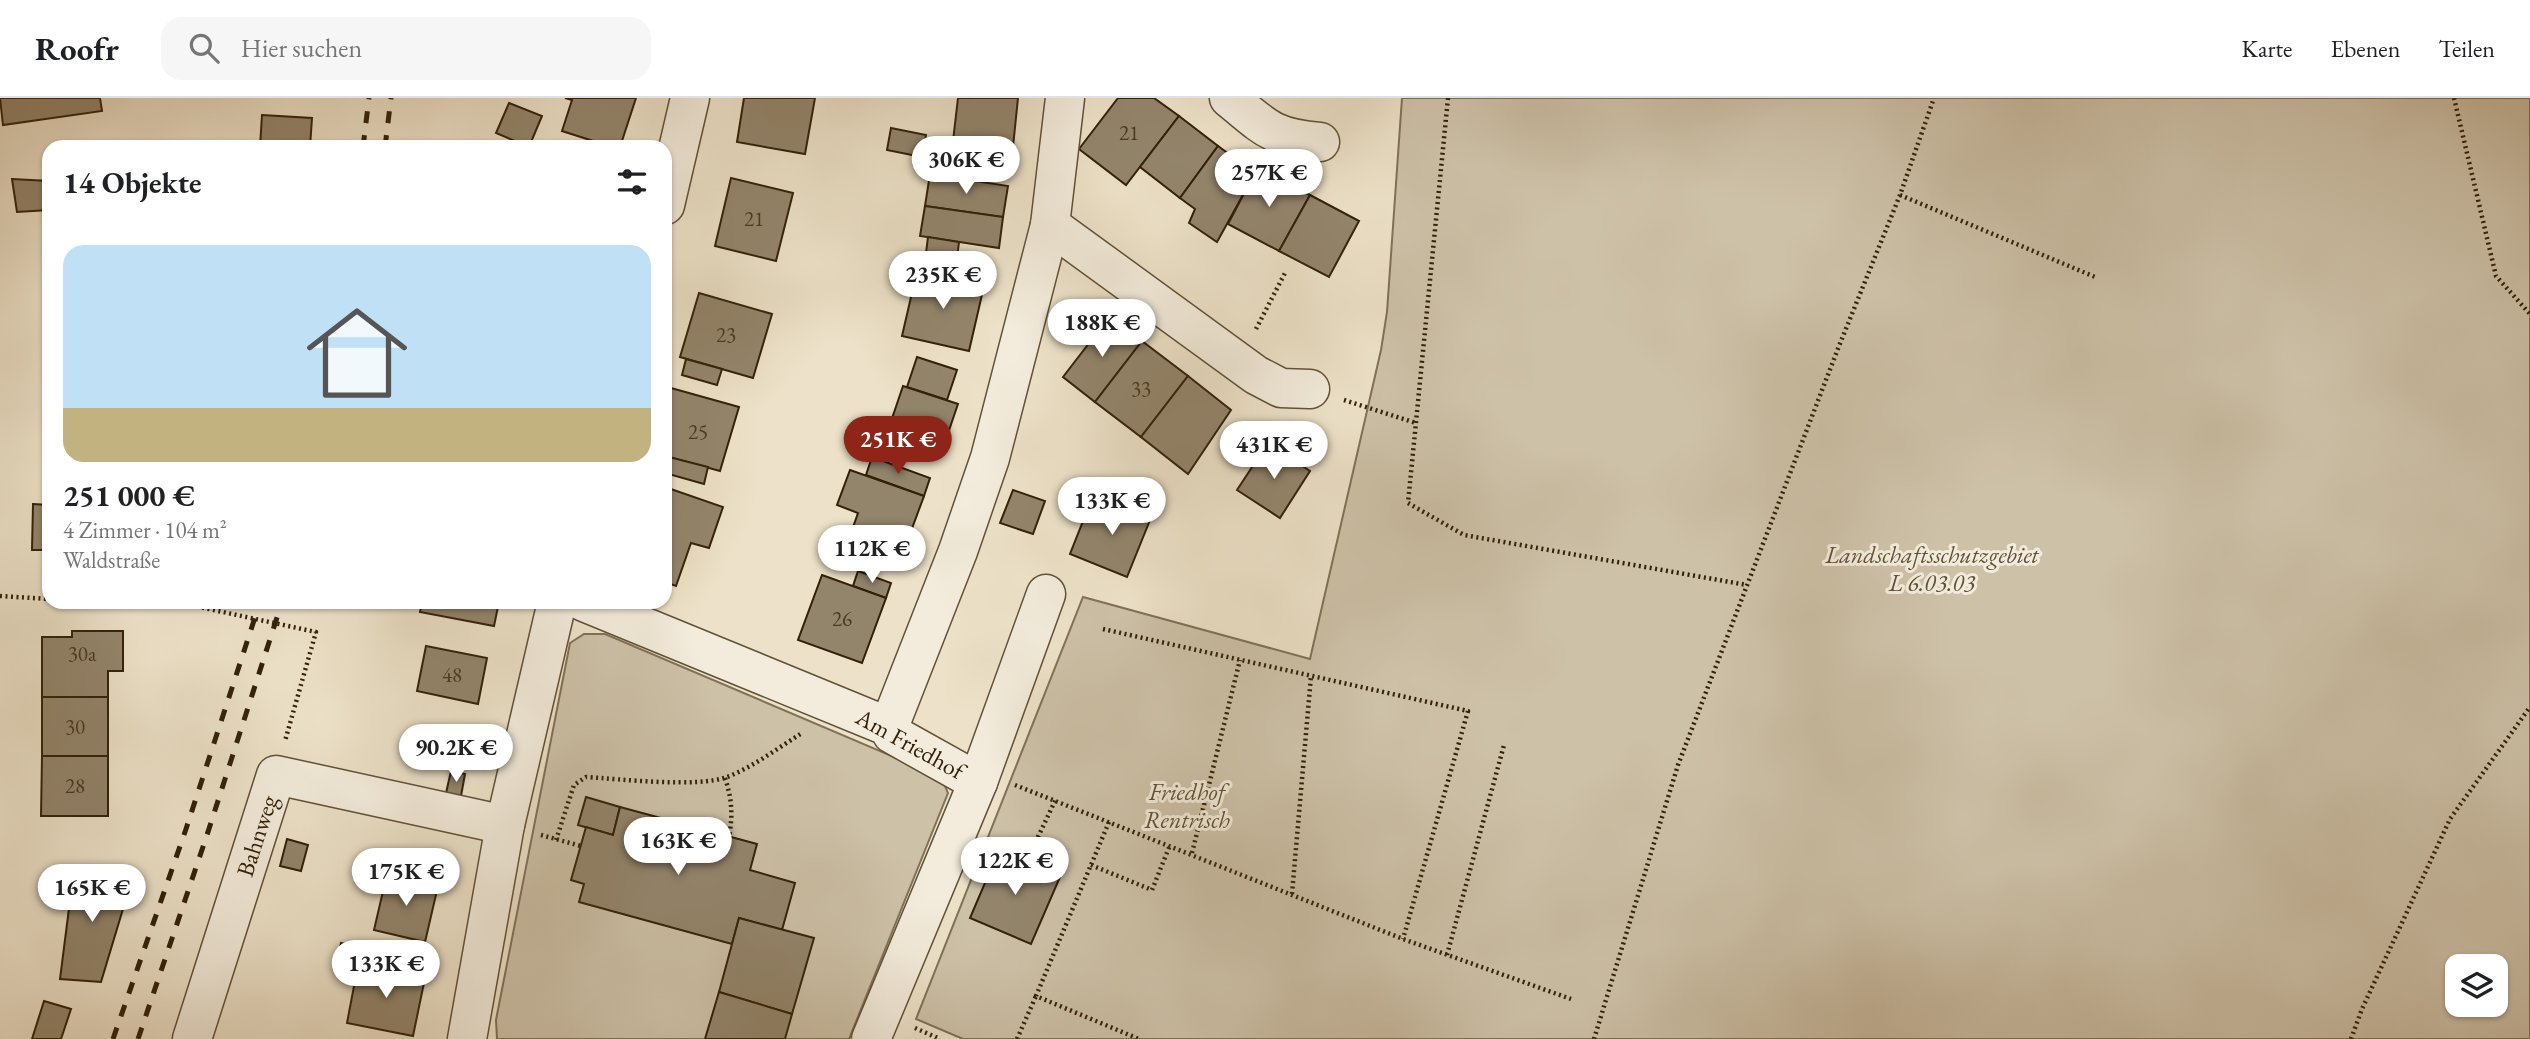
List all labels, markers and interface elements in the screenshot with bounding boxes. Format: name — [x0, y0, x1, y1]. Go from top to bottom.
search box — [161, 17, 651, 80]
text: Roofr — [35, 27, 119, 70]
icon: search — [185, 29, 223, 67]
text: Hier suchen — [241, 31, 362, 65]
text: Karte — [2242, 33, 2292, 64]
text: Ebenen — [2330, 33, 2400, 64]
text: Teilen — [2438, 33, 2495, 64]
house number: 21 — [1119, 119, 1139, 146]
pin: 306K € — [909, 136, 1023, 196]
text: 306K € — [928, 144, 1004, 174]
pin: 257K € — [1212, 150, 1326, 209]
text: 257K € — [1231, 157, 1307, 187]
text: 14 Objekte — [63, 163, 202, 202]
icon: filters — [613, 163, 651, 201]
house number: 21 — [744, 205, 764, 232]
pin: 235K € — [886, 252, 1000, 311]
text: 235K € — [905, 259, 981, 289]
icon: home — [294, 290, 420, 416]
pin: 188K € — [1045, 300, 1159, 359]
text: 188K € — [1064, 307, 1140, 337]
house number: 23 — [716, 321, 736, 348]
house number: 33 — [1131, 375, 1151, 402]
pin: 251K € — [841, 416, 955, 476]
house number: 25 — [688, 418, 708, 445]
pin: 431K € — [1217, 422, 1331, 481]
text: 251K € — [860, 424, 936, 454]
text: 431K € — [1236, 429, 1312, 459]
text: 251 000 € — [63, 476, 195, 515]
pin: 133K € — [1055, 478, 1169, 537]
text: 133K € — [1074, 485, 1150, 515]
text: 4 Zimmer · 104 m² — [63, 515, 227, 545]
pin: 112K € — [815, 526, 929, 585]
text: 112K € — [834, 533, 910, 563]
park label: Landschaftsschutzgebiet L 6.03.03 — [1824, 539, 2040, 598]
text: Waldstraße — [63, 545, 160, 575]
house number: 26 — [832, 605, 852, 632]
house number: 30a — [68, 640, 97, 667]
house number: 48 — [442, 661, 462, 688]
street label: Am Friedhof — [850, 701, 973, 788]
house number: 30 — [65, 713, 85, 740]
pin: 90.2K € — [391, 724, 521, 784]
text: 90.2K € — [415, 732, 497, 762]
house number: 28 — [65, 772, 85, 799]
park label: Friedhof Rentrisch — [1144, 776, 1231, 835]
street label: Bahnweg — [229, 791, 284, 880]
pin: 163K € — [621, 818, 735, 877]
text: 163K € — [640, 825, 716, 855]
pin: 122K € — [958, 838, 1072, 897]
text: 122K € — [977, 845, 1053, 875]
pin: 175K € — [349, 848, 463, 908]
text: 175K € — [368, 856, 444, 886]
pin: 165K € — [35, 864, 149, 924]
text: 165K € — [54, 872, 130, 902]
pin: 133K € — [329, 940, 443, 1000]
text: 133K € — [348, 948, 424, 978]
map controls — [2445, 954, 2508, 1017]
button: layers — [2445, 954, 2508, 1017]

